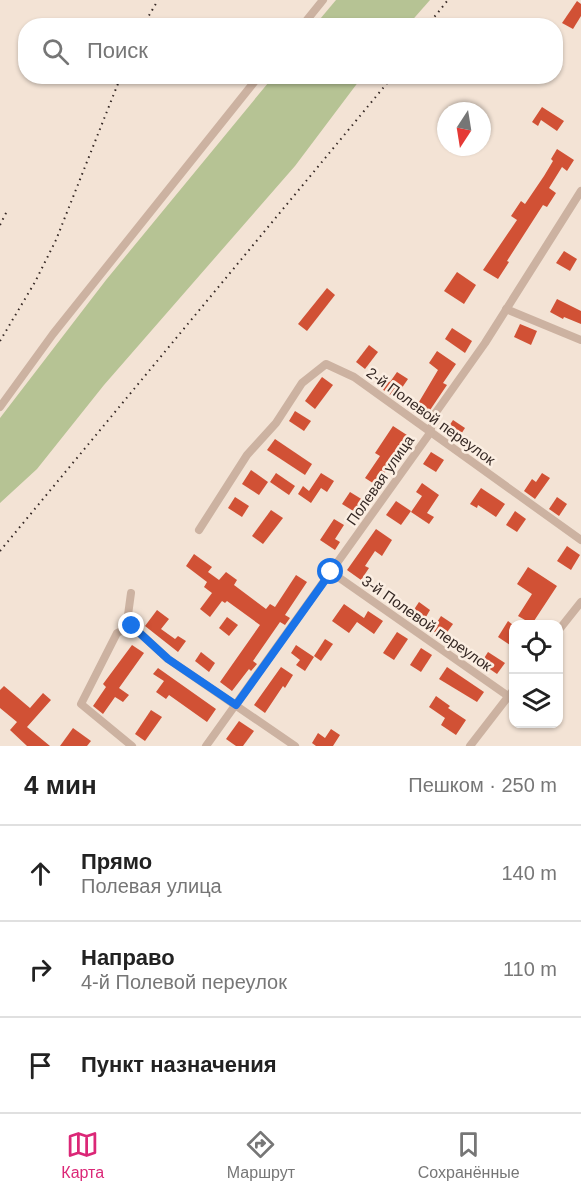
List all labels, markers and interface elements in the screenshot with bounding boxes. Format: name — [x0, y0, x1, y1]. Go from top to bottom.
search box — [18, 18, 563, 84]
icon: search — [39, 35, 72, 68]
text: Поиск — [87, 38, 148, 63]
north arrow — [437, 102, 491, 156]
street label: 2-й Полевой переулок — [364, 364, 499, 469]
street label: Полевая улица — [343, 431, 418, 528]
route start — [317, 558, 343, 584]
street label: 3-й Полевой переулок — [359, 572, 495, 675]
route end — [118, 612, 144, 638]
map controls — [509, 620, 563, 728]
button: locate — [509, 620, 563, 674]
button: layers — [509, 674, 563, 728]
text: 4 мин — [24, 770, 97, 800]
text: Пешком · 250 m — [408, 774, 557, 796]
text: Прямо — [81, 849, 152, 874]
icon: ahead — [24, 857, 57, 890]
text: 140 m — [501, 862, 557, 884]
text: Полевая улица — [81, 875, 222, 897]
text: Направо — [81, 945, 175, 970]
icon: right — [24, 953, 57, 986]
text: 110 m — [503, 958, 557, 980]
text: 4-й Полевой переулок — [81, 971, 287, 993]
icon: arrive — [24, 1049, 57, 1082]
text: Пункт назначения — [81, 1052, 277, 1077]
tab: Карта — [61, 1128, 104, 1182]
tab: Маршрут — [227, 1128, 295, 1182]
tab: Сохранённые — [418, 1128, 520, 1182]

